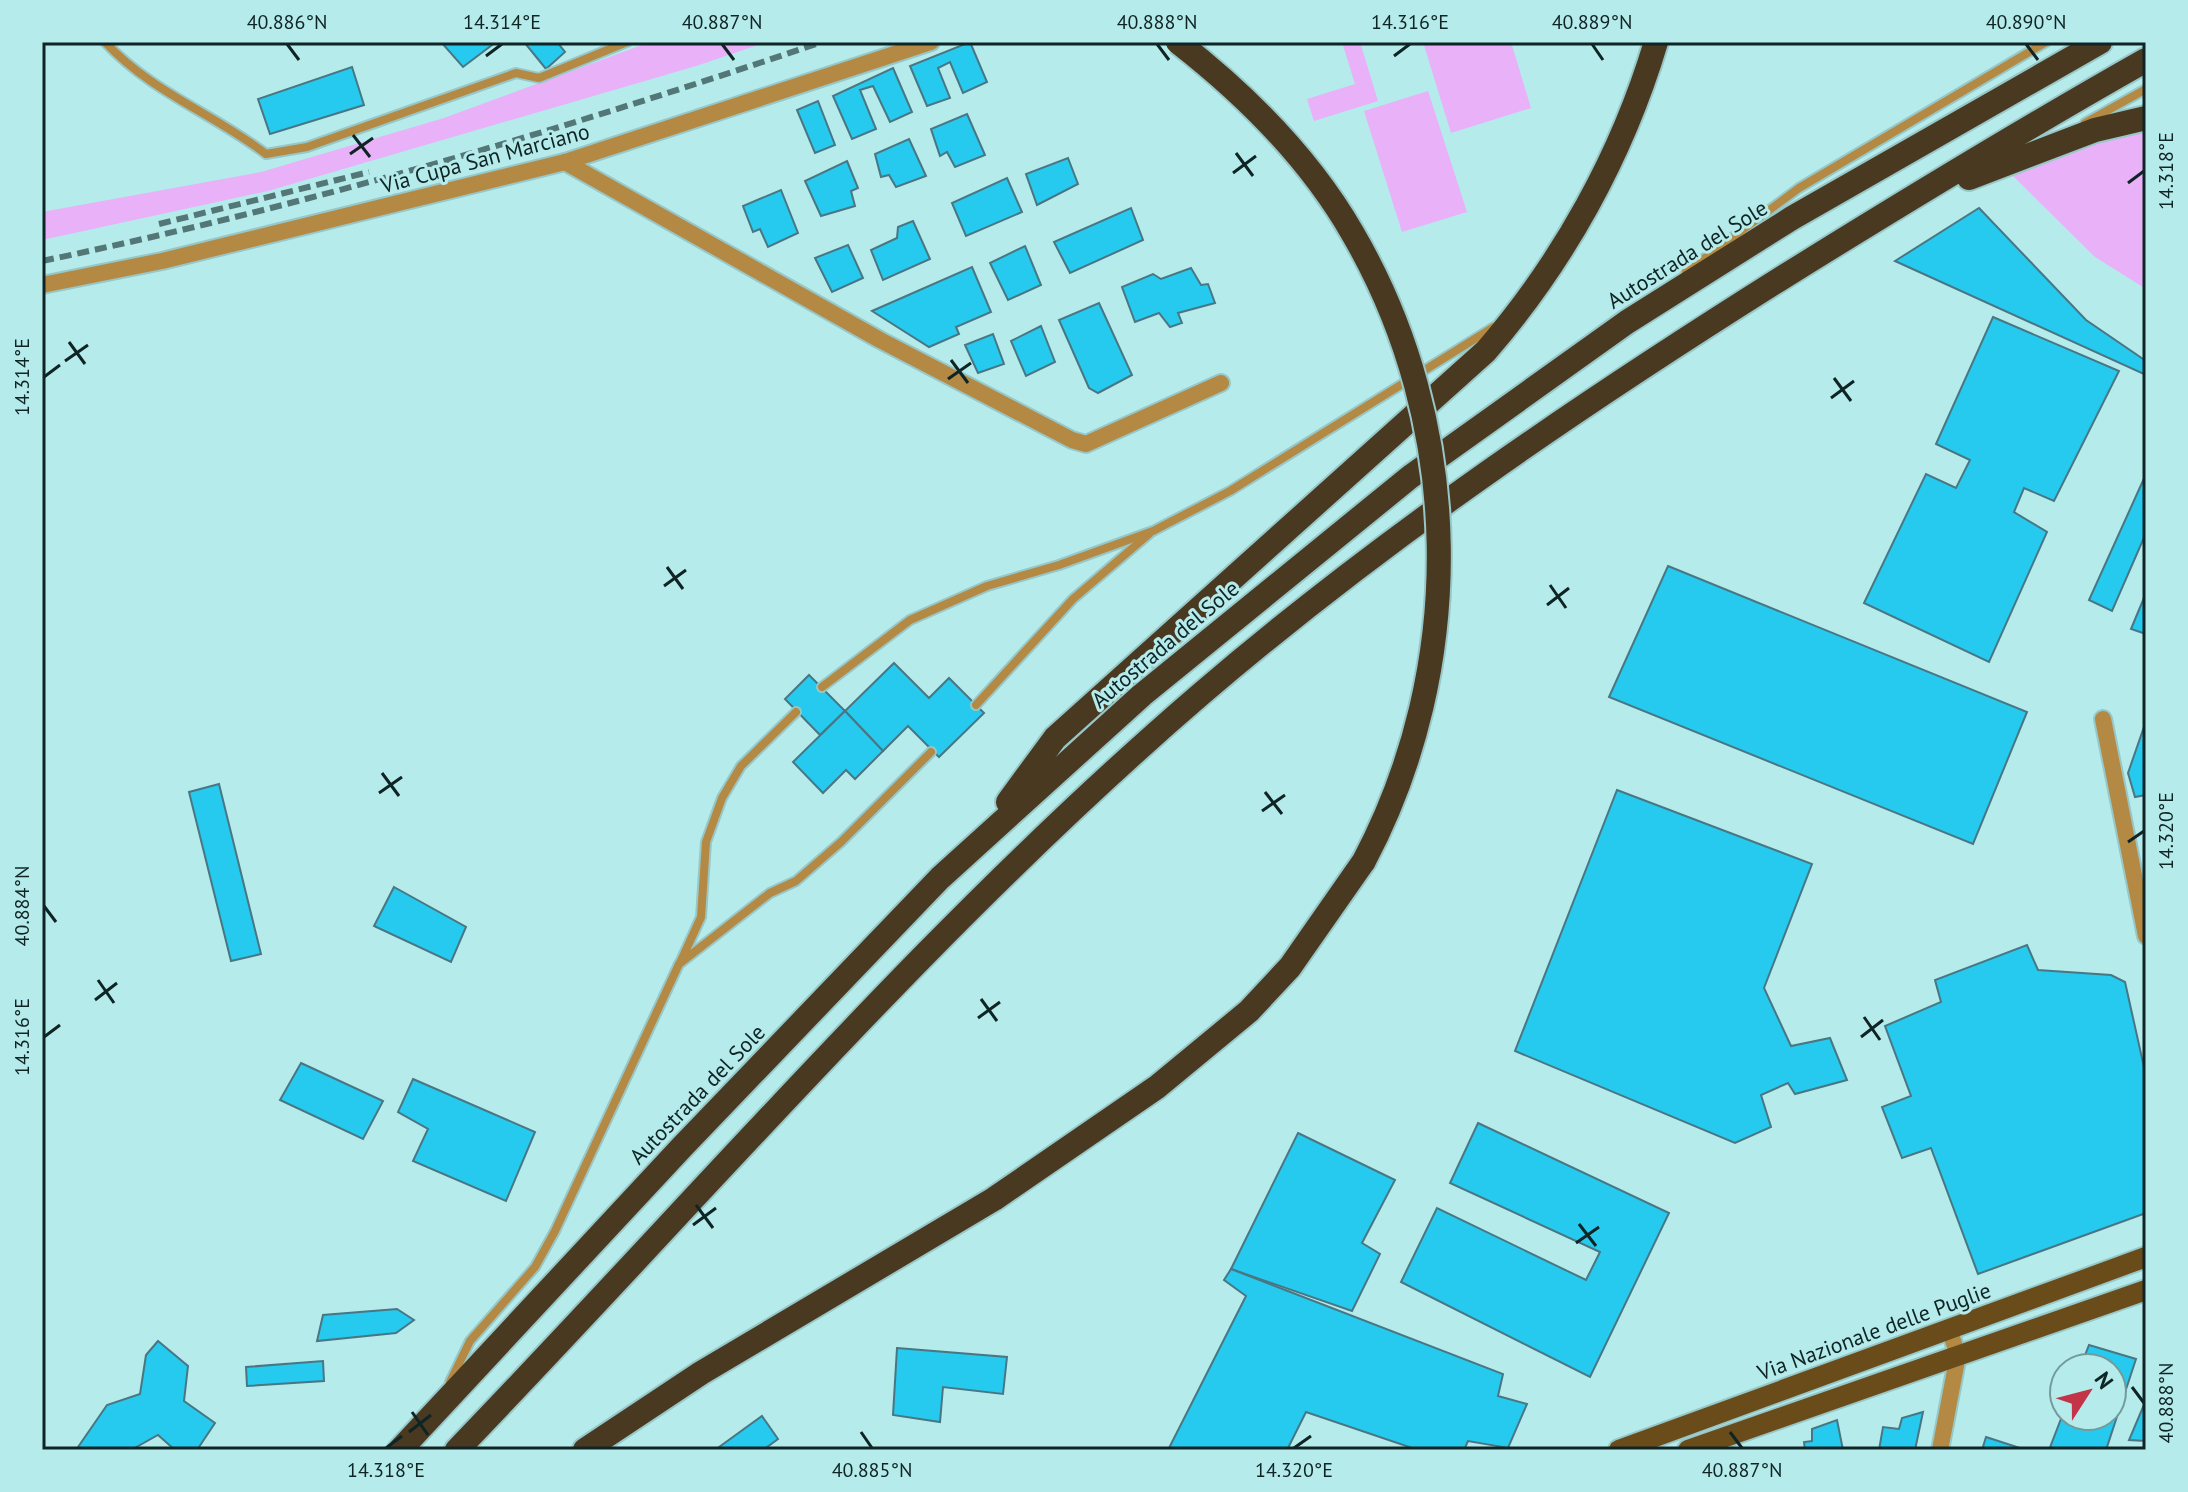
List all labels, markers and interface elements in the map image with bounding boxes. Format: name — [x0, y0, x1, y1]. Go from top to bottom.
text: 40.886°N — [247, 9, 327, 35]
text: 14.314°E — [463, 9, 541, 35]
text: 40.887°N — [682, 9, 762, 35]
text: 40.888°N — [1117, 9, 1197, 35]
text: 14.316°E — [1371, 9, 1449, 35]
text: 40.889°N — [1552, 9, 1632, 35]
text: 40.890°N — [1986, 9, 2066, 35]
street label: Via Cupa San Marciano — [377, 117, 592, 200]
text: 14.318°E — [2153, 132, 2179, 210]
street label: Autostrada del Sole — [1602, 193, 1772, 315]
text: 14.314°E — [9, 338, 35, 416]
street label: Autostrada del Sole — [1086, 574, 1244, 714]
text: 14.320°E — [2153, 792, 2179, 870]
text: 40.884°N — [9, 866, 35, 946]
text: 14.316°E — [9, 998, 35, 1076]
street label: Autostrada del Sole — [623, 1018, 771, 1170]
street label: Via Nazionale delle Puglie — [1752, 1276, 1995, 1387]
north arrow — [2048, 1352, 2128, 1432]
text: 40.888°N — [2153, 1363, 2179, 1443]
text: N — [2089, 1366, 2120, 1394]
text: 14.318°E — [347, 1457, 425, 1483]
text: 40.885°N — [832, 1457, 912, 1483]
text: 14.320°E — [1255, 1457, 1333, 1483]
text: 40.887°N — [1702, 1457, 1782, 1483]

